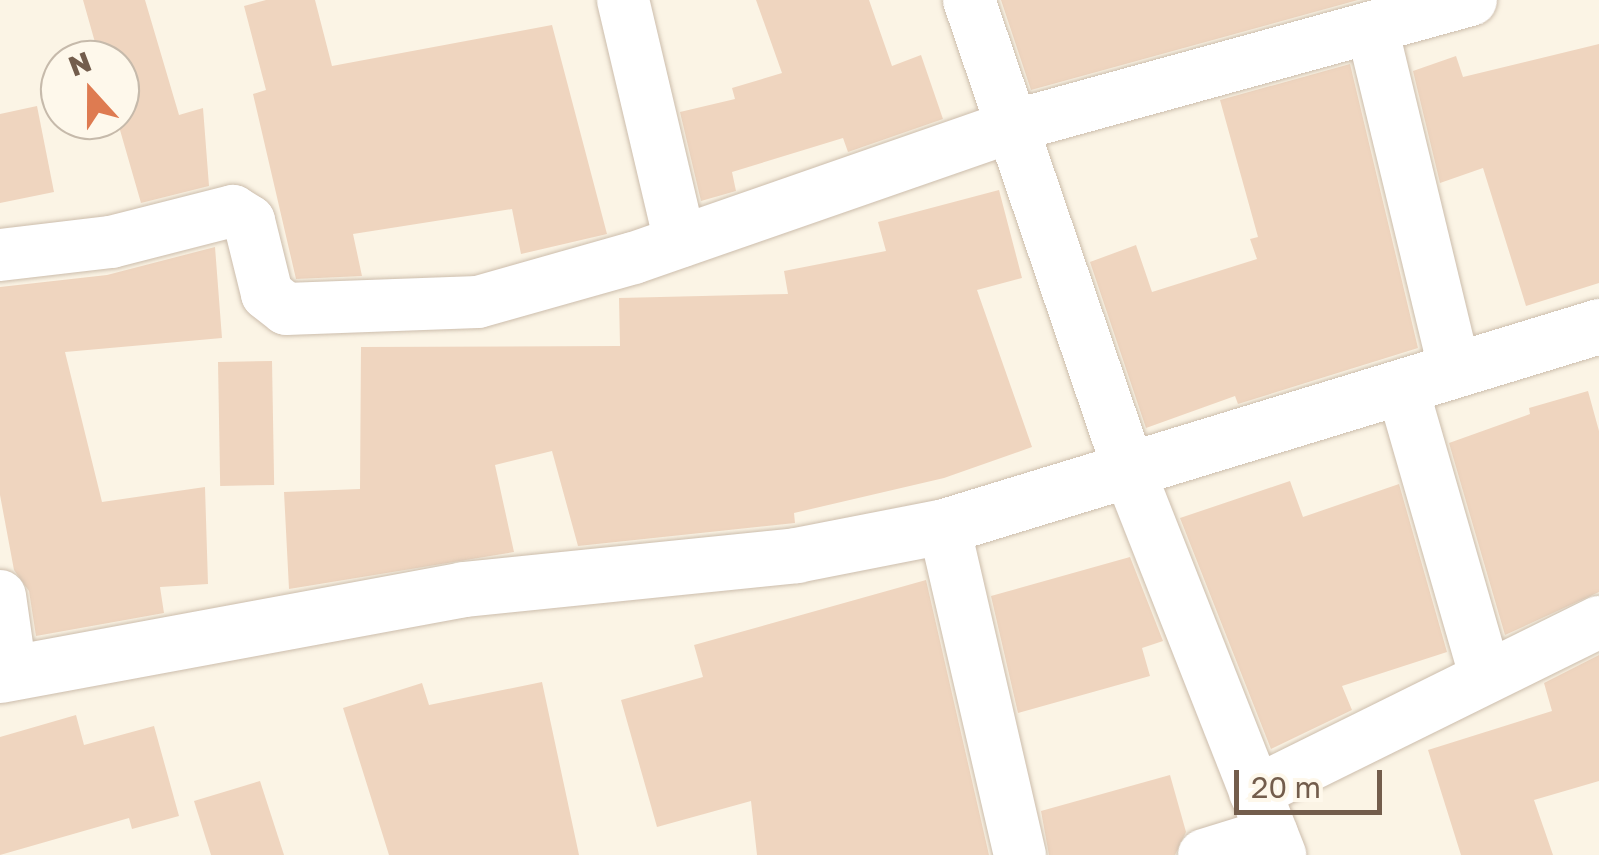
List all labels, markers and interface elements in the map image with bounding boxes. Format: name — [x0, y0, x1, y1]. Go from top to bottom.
north arrow — [40, 40, 140, 140]
text: N — [64, 44, 96, 83]
scale bar — [1239, 750, 1386, 812]
text: 20 m — [1251, 769, 1321, 805]

